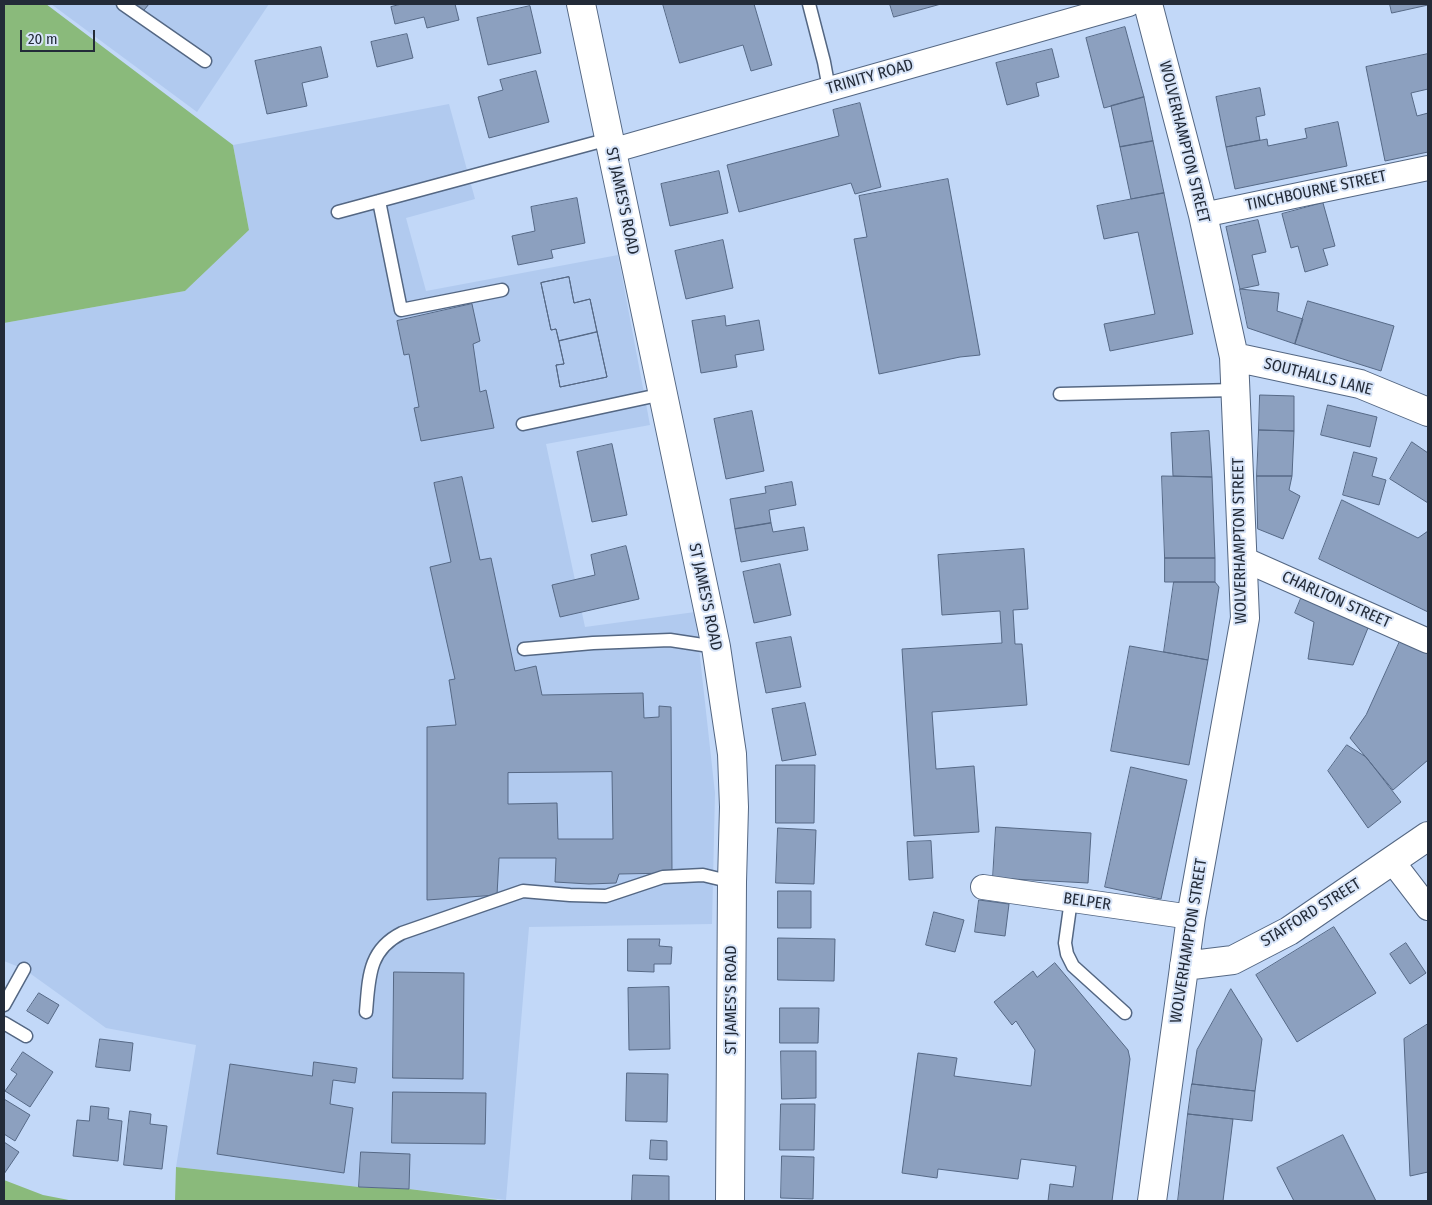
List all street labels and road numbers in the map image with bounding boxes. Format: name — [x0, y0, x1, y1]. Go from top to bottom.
street label: TRINITY ROAD — [824, 55, 916, 99]
street label: WOLVERHAMPTON STREET — [1155, 59, 1213, 225]
street label: ST JAMES'S ROAD — [601, 146, 643, 256]
street label: TINCHBOURNE STREET — [1244, 167, 1388, 215]
street label: SOUTHALLS LANE — [1262, 354, 1374, 400]
street label: WOLVERHAMPTON STREET — [1229, 458, 1251, 624]
street label: ST JAMES'S ROAD — [684, 542, 726, 652]
street label: CHARLTON STREET — [1279, 567, 1393, 633]
street label: WOLVERHAMPTON STREET — [1167, 857, 1211, 1025]
street label: STAFFORD STREET — [1257, 875, 1365, 951]
street label: BELPER — [1062, 889, 1112, 915]
street label: ST JAMES'S ROAD — [722, 945, 742, 1055]

